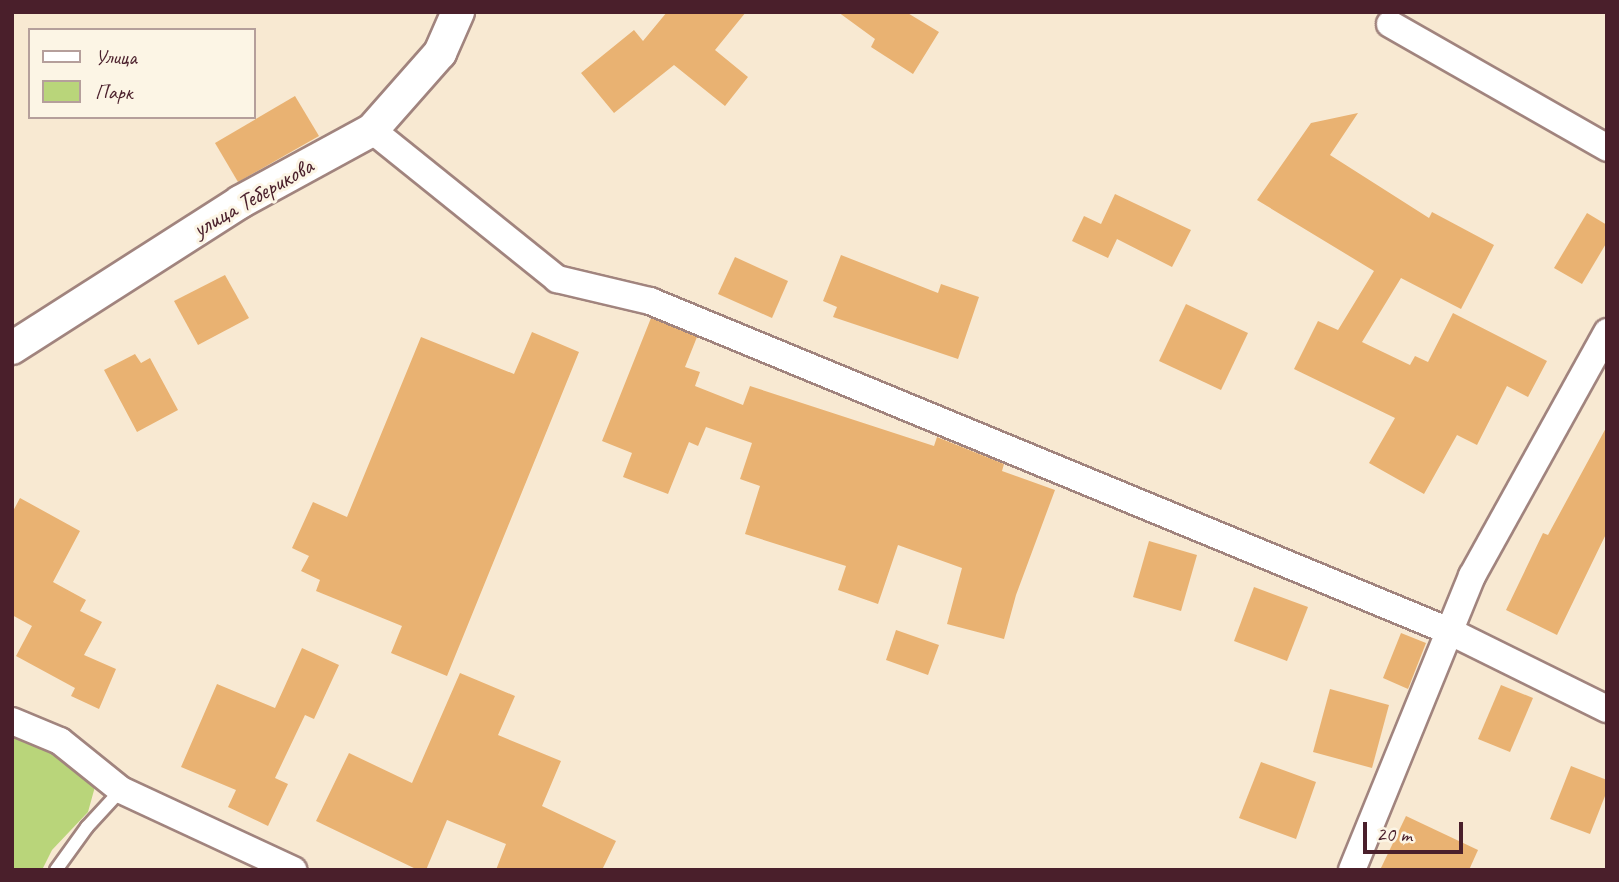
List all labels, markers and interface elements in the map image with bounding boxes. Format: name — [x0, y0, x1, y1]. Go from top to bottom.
legend — [28, 28, 256, 119]
text: Улица — [95, 44, 137, 70]
text: Парк — [95, 79, 132, 105]
street label: улица Теберикова — [187, 152, 319, 244]
scale bar — [1367, 808, 1467, 852]
text: 20 m — [1376, 821, 1412, 847]

